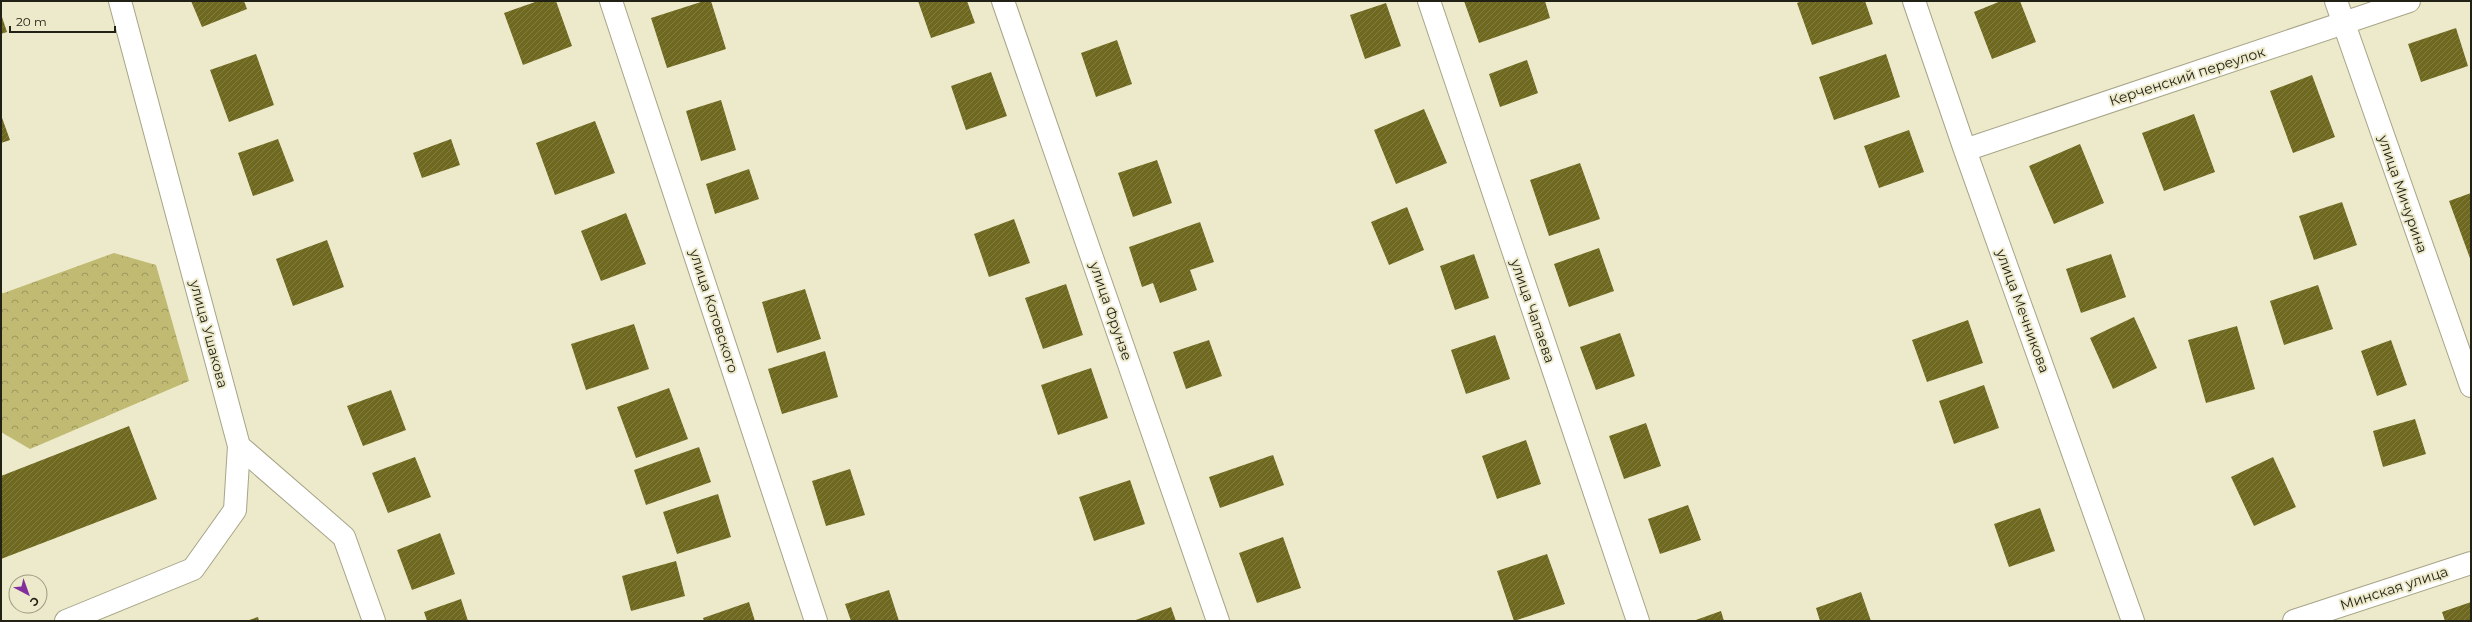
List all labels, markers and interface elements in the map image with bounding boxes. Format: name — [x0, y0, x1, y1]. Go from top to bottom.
scale bar — [10, 8, 115, 34]
text: 20 m — [16, 14, 47, 29]
street label: Керченский переулок — [2107, 42, 2267, 110]
street label: улица Мичурина — [2374, 132, 2432, 255]
street label: улица Котовского — [685, 246, 743, 375]
street label: улица Мечникова — [1992, 246, 2054, 375]
street label: улица Чапаева — [1507, 256, 1559, 365]
street label: улица Фрунзе — [1085, 258, 1136, 363]
street label: улица Ушакова — [186, 277, 232, 390]
street label: Минская улица — [2338, 562, 2450, 614]
north arrow — [8, 574, 48, 614]
text: С — [27, 594, 42, 609]

